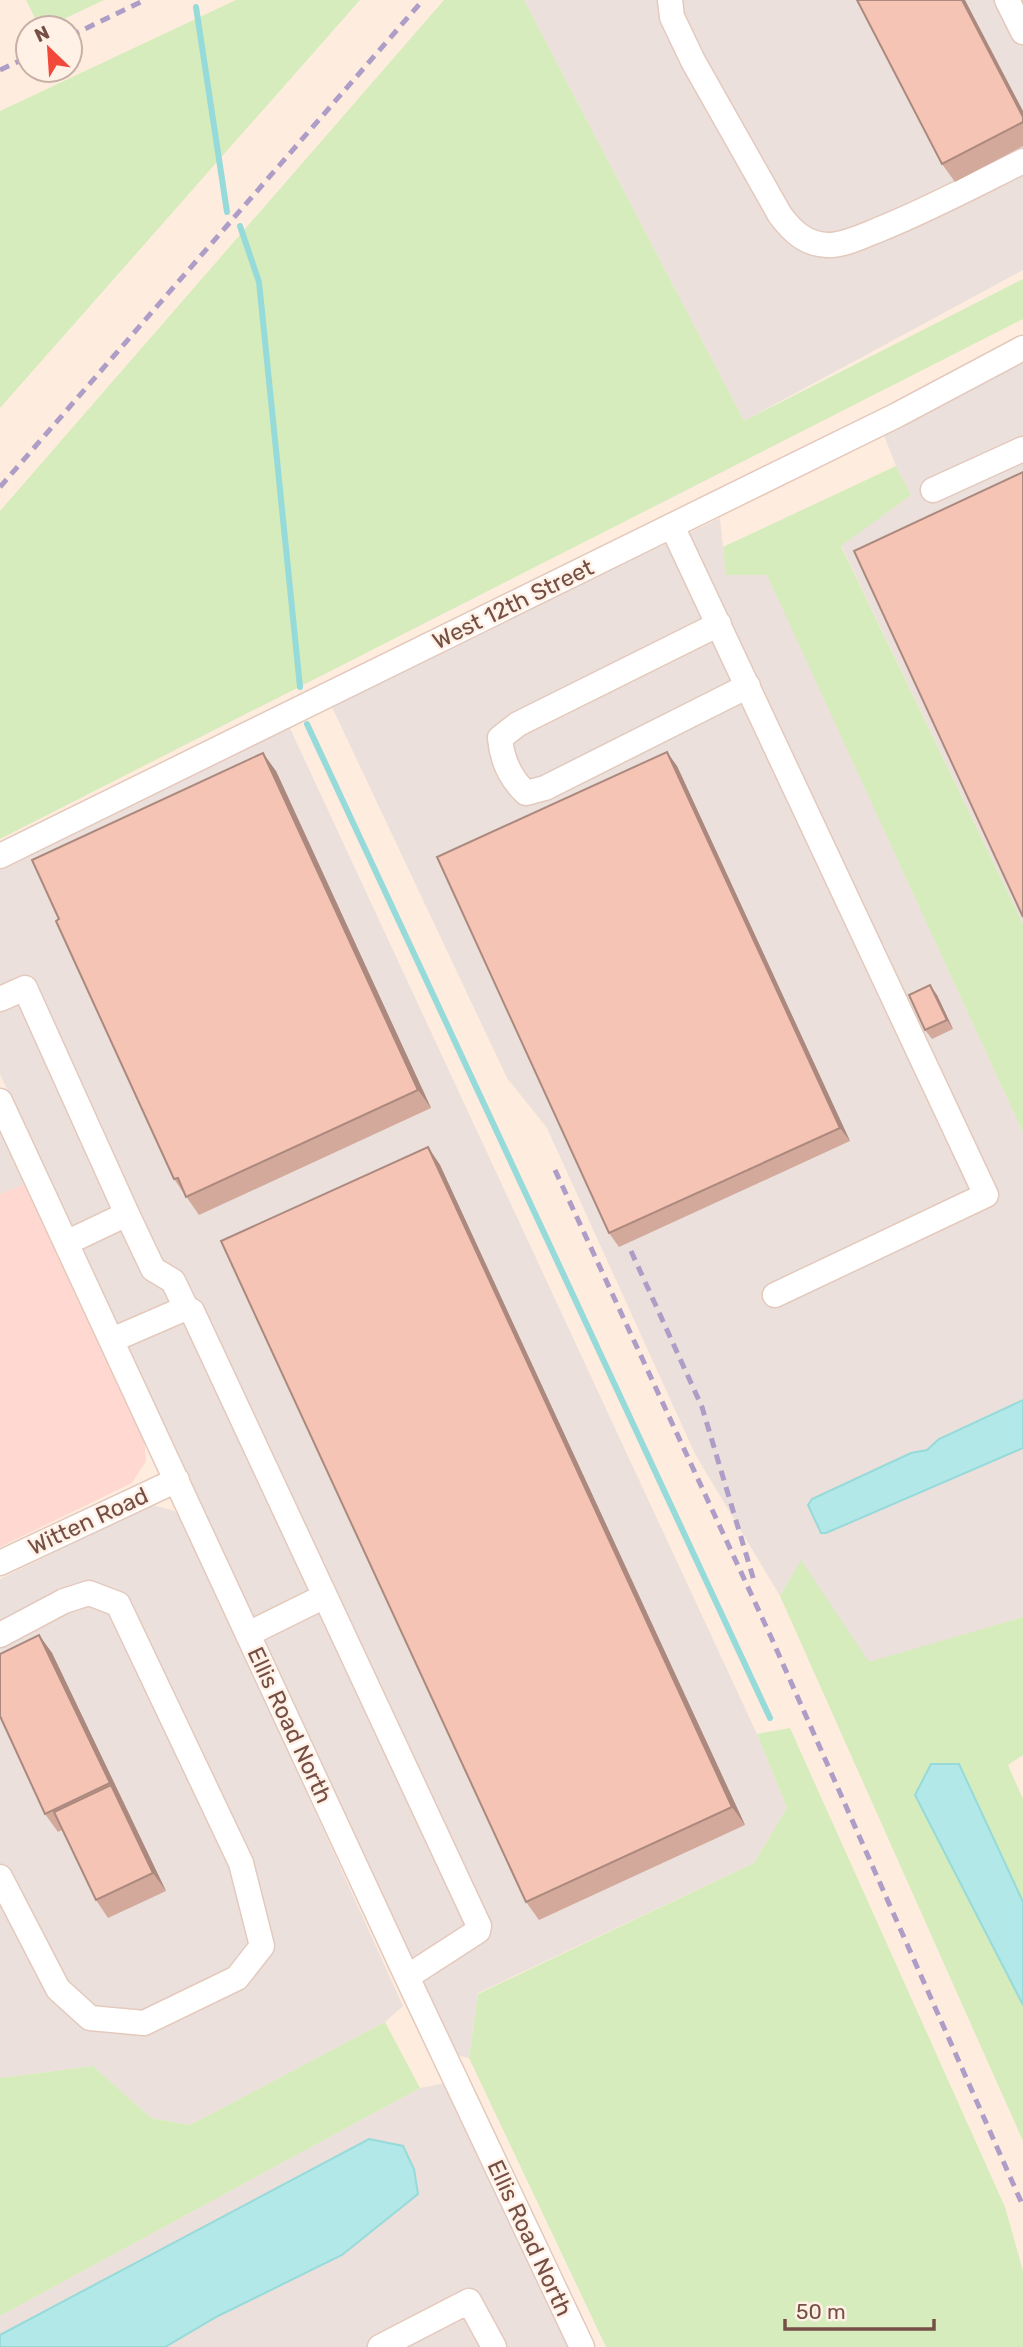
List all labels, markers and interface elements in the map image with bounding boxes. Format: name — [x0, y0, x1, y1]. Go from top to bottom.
north arrow — [14, 14, 84, 84]
text: N — [31, 21, 53, 47]
street label: West 12th Street — [428, 553, 598, 655]
street label: Witten Road — [24, 1481, 152, 1561]
street label: Ellis Road North — [242, 1642, 338, 1808]
street label: Ellis Road North — [482, 2155, 578, 2321]
scale bar — [785, 2288, 934, 2332]
text: 50 m — [796, 2299, 846, 2324]

